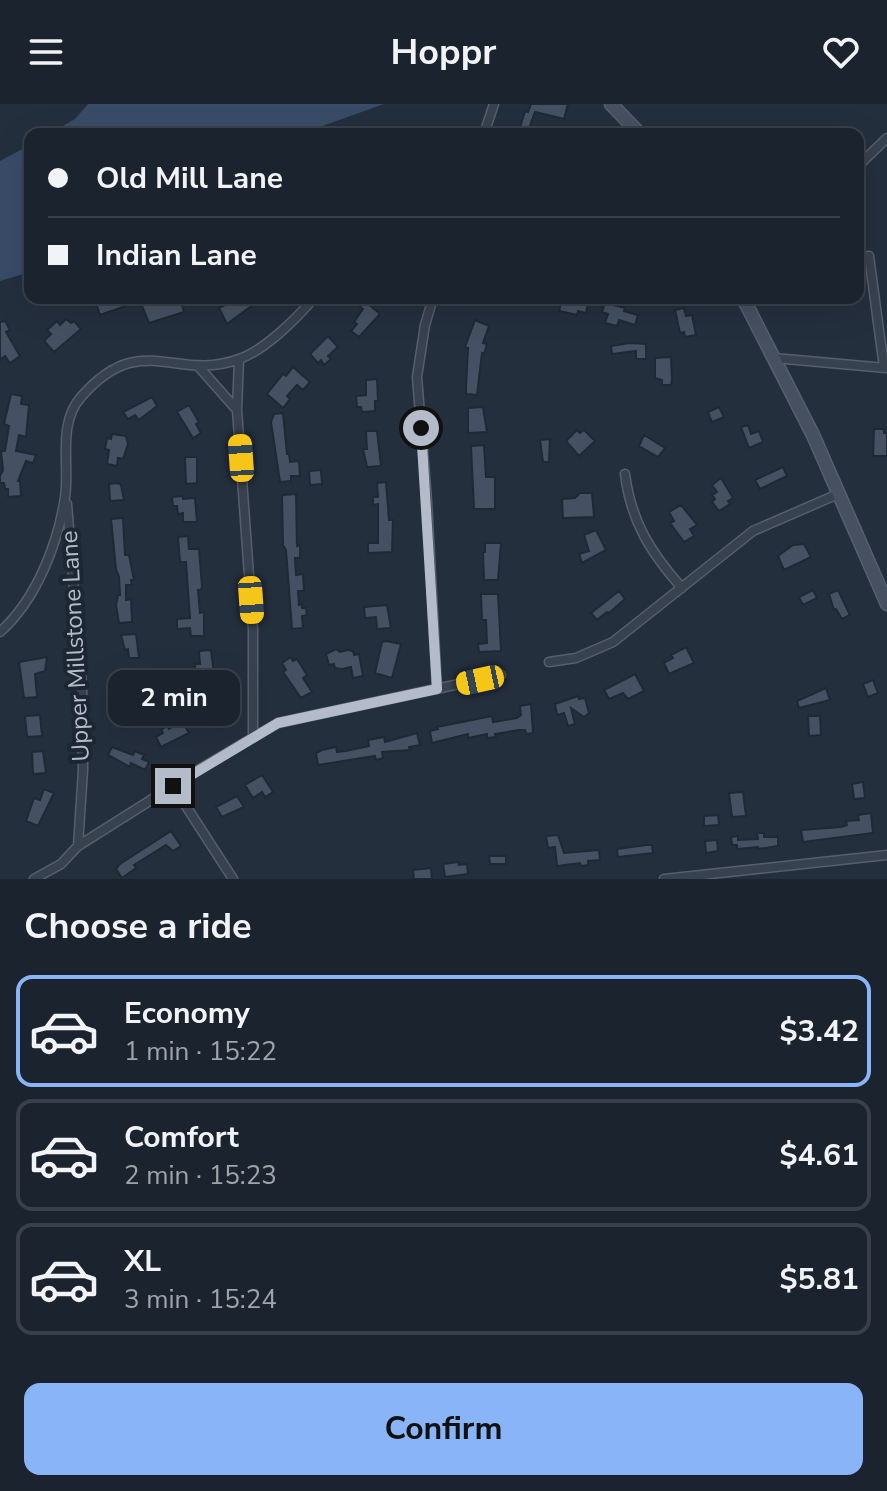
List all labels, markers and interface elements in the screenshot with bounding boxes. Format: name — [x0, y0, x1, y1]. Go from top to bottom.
text: Hoppr — [391, 28, 496, 77]
icon: menu — [24, 30, 68, 74]
icon: heart — [819, 30, 863, 74]
text: Old Mill Lane — [96, 158, 283, 199]
text: Indian Lane — [96, 235, 257, 276]
route start — [403, 410, 439, 446]
car — [227, 433, 255, 483]
street label: Upper Millstone Lane — [53, 530, 97, 762]
car — [237, 575, 265, 625]
car — [454, 663, 506, 697]
callout: 2 min — [107, 670, 239, 726]
text: 2 min — [140, 680, 208, 715]
route end — [155, 768, 191, 804]
text: Choose a ride — [24, 902, 252, 951]
text: Economy — [124, 993, 250, 1034]
icon: car — [28, 995, 100, 1067]
text: $3.42 — [780, 1011, 859, 1052]
text: 1 min · 15:22 — [124, 1034, 277, 1069]
text: Comfort — [124, 1117, 239, 1158]
icon: car — [28, 1119, 100, 1191]
text: $4.61 — [780, 1135, 859, 1176]
text: 2 min · 15:23 — [124, 1158, 277, 1193]
text: XL — [124, 1241, 161, 1282]
icon: car — [28, 1243, 100, 1315]
text: $5.81 — [780, 1259, 859, 1300]
text: 3 min · 15:24 — [124, 1282, 277, 1317]
button: Confirm — [24, 1383, 863, 1475]

